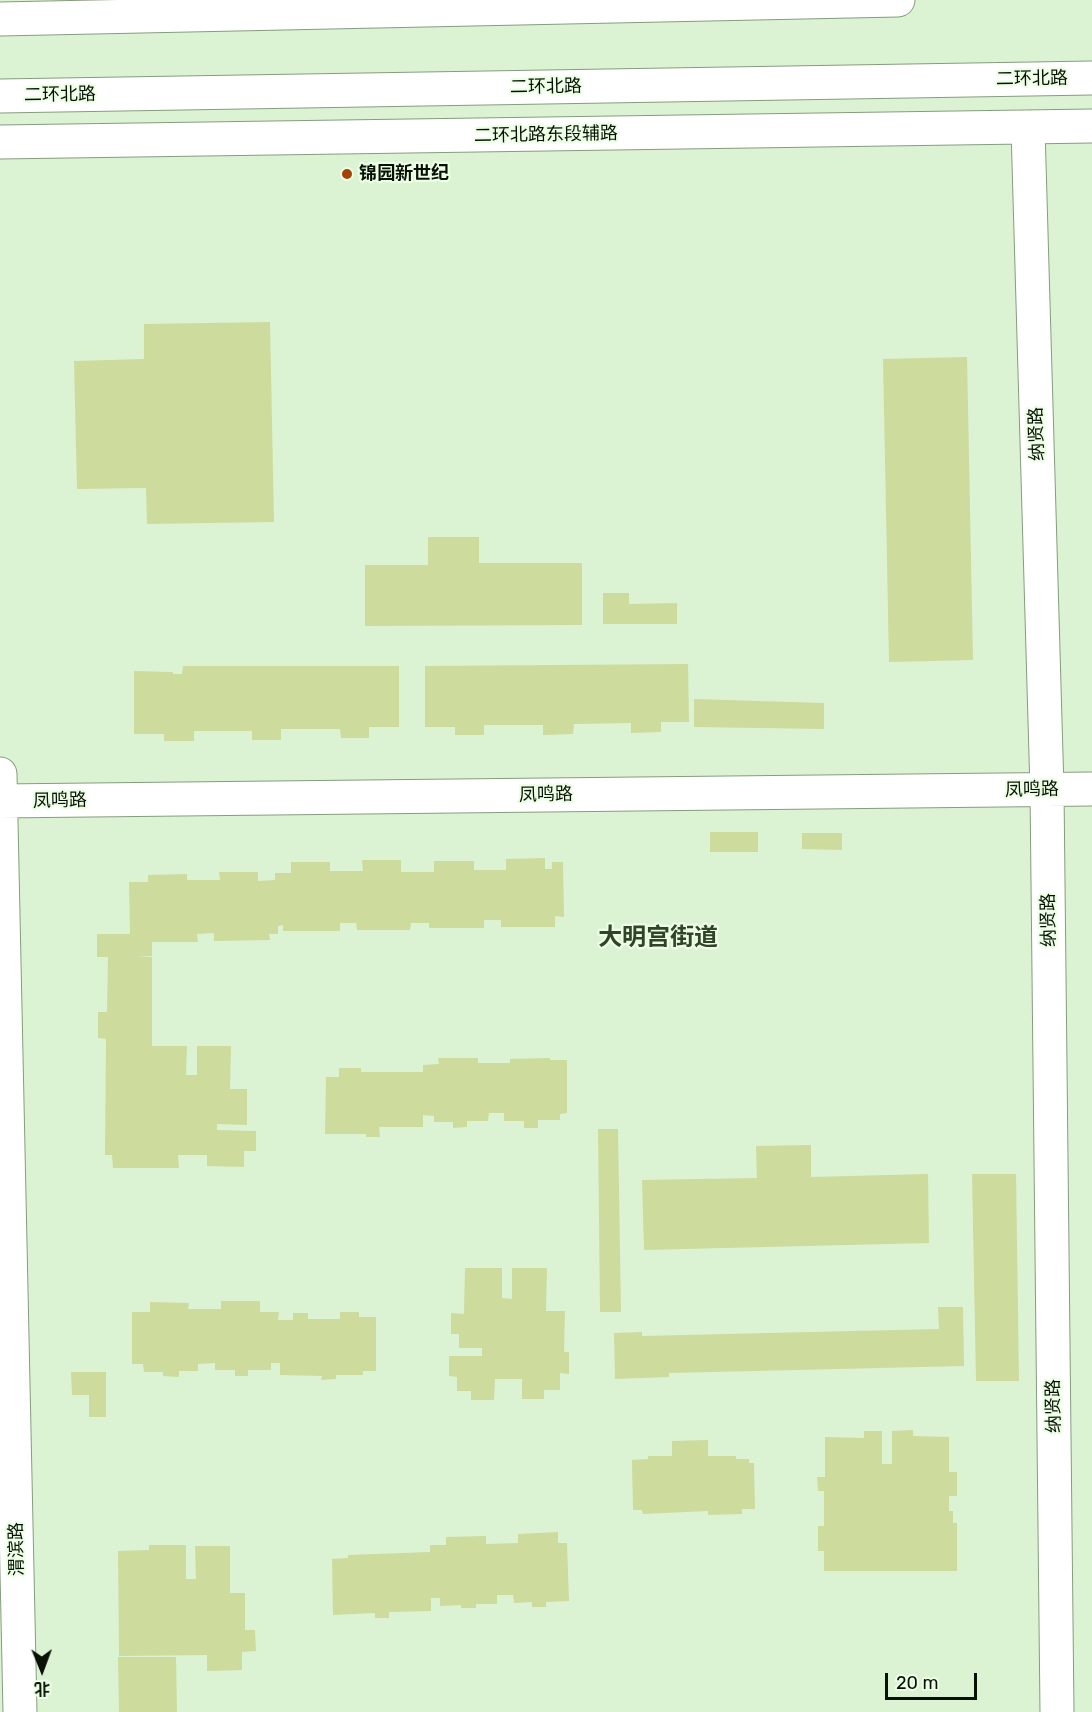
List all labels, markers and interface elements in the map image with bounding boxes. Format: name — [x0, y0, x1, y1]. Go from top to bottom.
street label: 二环北路 — [996, 68, 1068, 90]
street label: 二环北路 — [510, 76, 582, 98]
street label: 二环北路 — [24, 84, 96, 106]
street label: 二环北路东段辅路 — [474, 123, 618, 147]
place label: 锦园新世纪 — [359, 163, 449, 185]
marker: 锦园新世纪 — [340, 167, 354, 181]
street label: 纳贤路 — [1025, 407, 1049, 461]
street label: 凤鸣路 — [1005, 779, 1059, 801]
street label: 凤鸣路 — [519, 784, 573, 806]
street label: 凤鸣路 — [33, 790, 87, 812]
street label: 纳贤路 — [1038, 893, 1060, 947]
district label: 大明宫街道 — [598, 924, 718, 952]
street label: 纳贤路 — [1043, 1379, 1065, 1433]
street label: 渭滨路 — [6, 1522, 28, 1576]
north arrow — [12, 1640, 72, 1700]
scale bar — [888, 1661, 980, 1699]
text: 20 m — [896, 1672, 938, 1694]
text: 北 — [34, 1679, 51, 1698]

